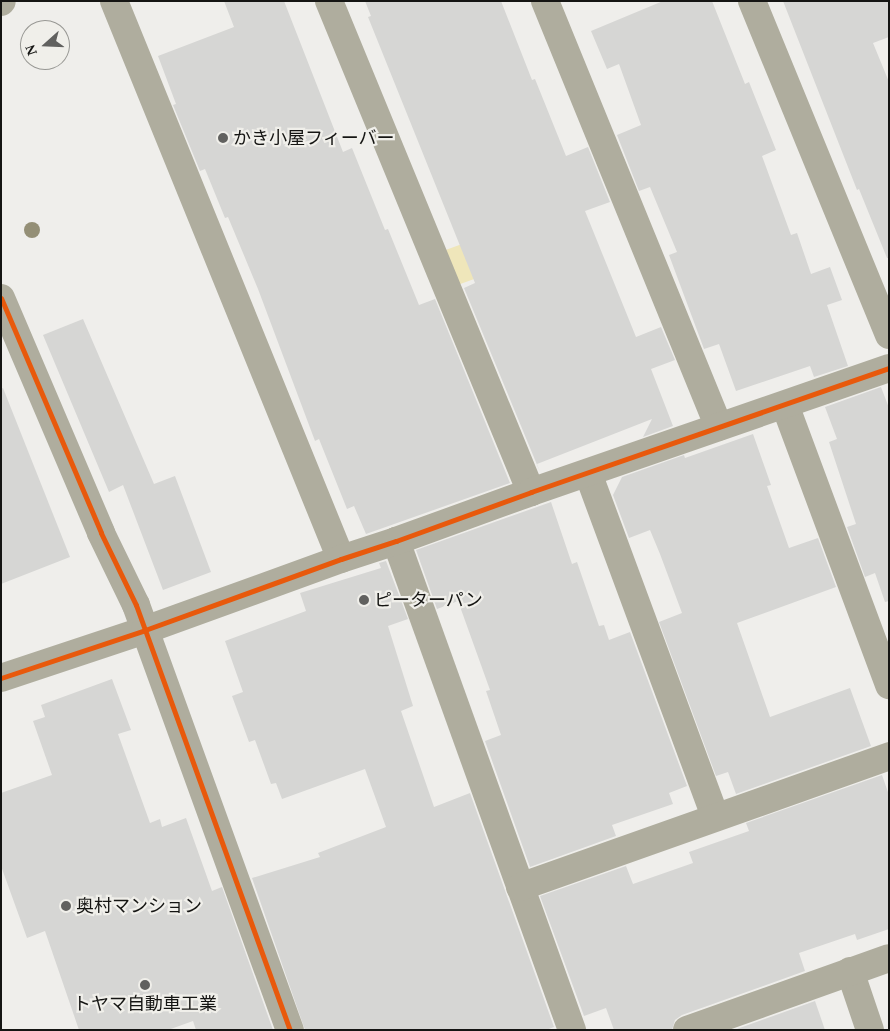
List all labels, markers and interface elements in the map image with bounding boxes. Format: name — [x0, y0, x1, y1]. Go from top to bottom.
north arrow — [20, 20, 70, 70]
text: N — [23, 43, 40, 57]
place label: かき小屋フィーバー — [233, 127, 395, 149]
marker: かき小屋フィーバー — [217, 132, 229, 144]
place label: ピーターパン — [374, 589, 482, 611]
marker: ピーターパン — [358, 594, 370, 606]
place label: 奥村マンション — [76, 895, 202, 917]
marker: 奥村マンション — [60, 900, 72, 912]
marker: トヤマ自動車工業 — [139, 979, 151, 991]
place label: トヤマ自動車工業 — [73, 993, 217, 1015]

